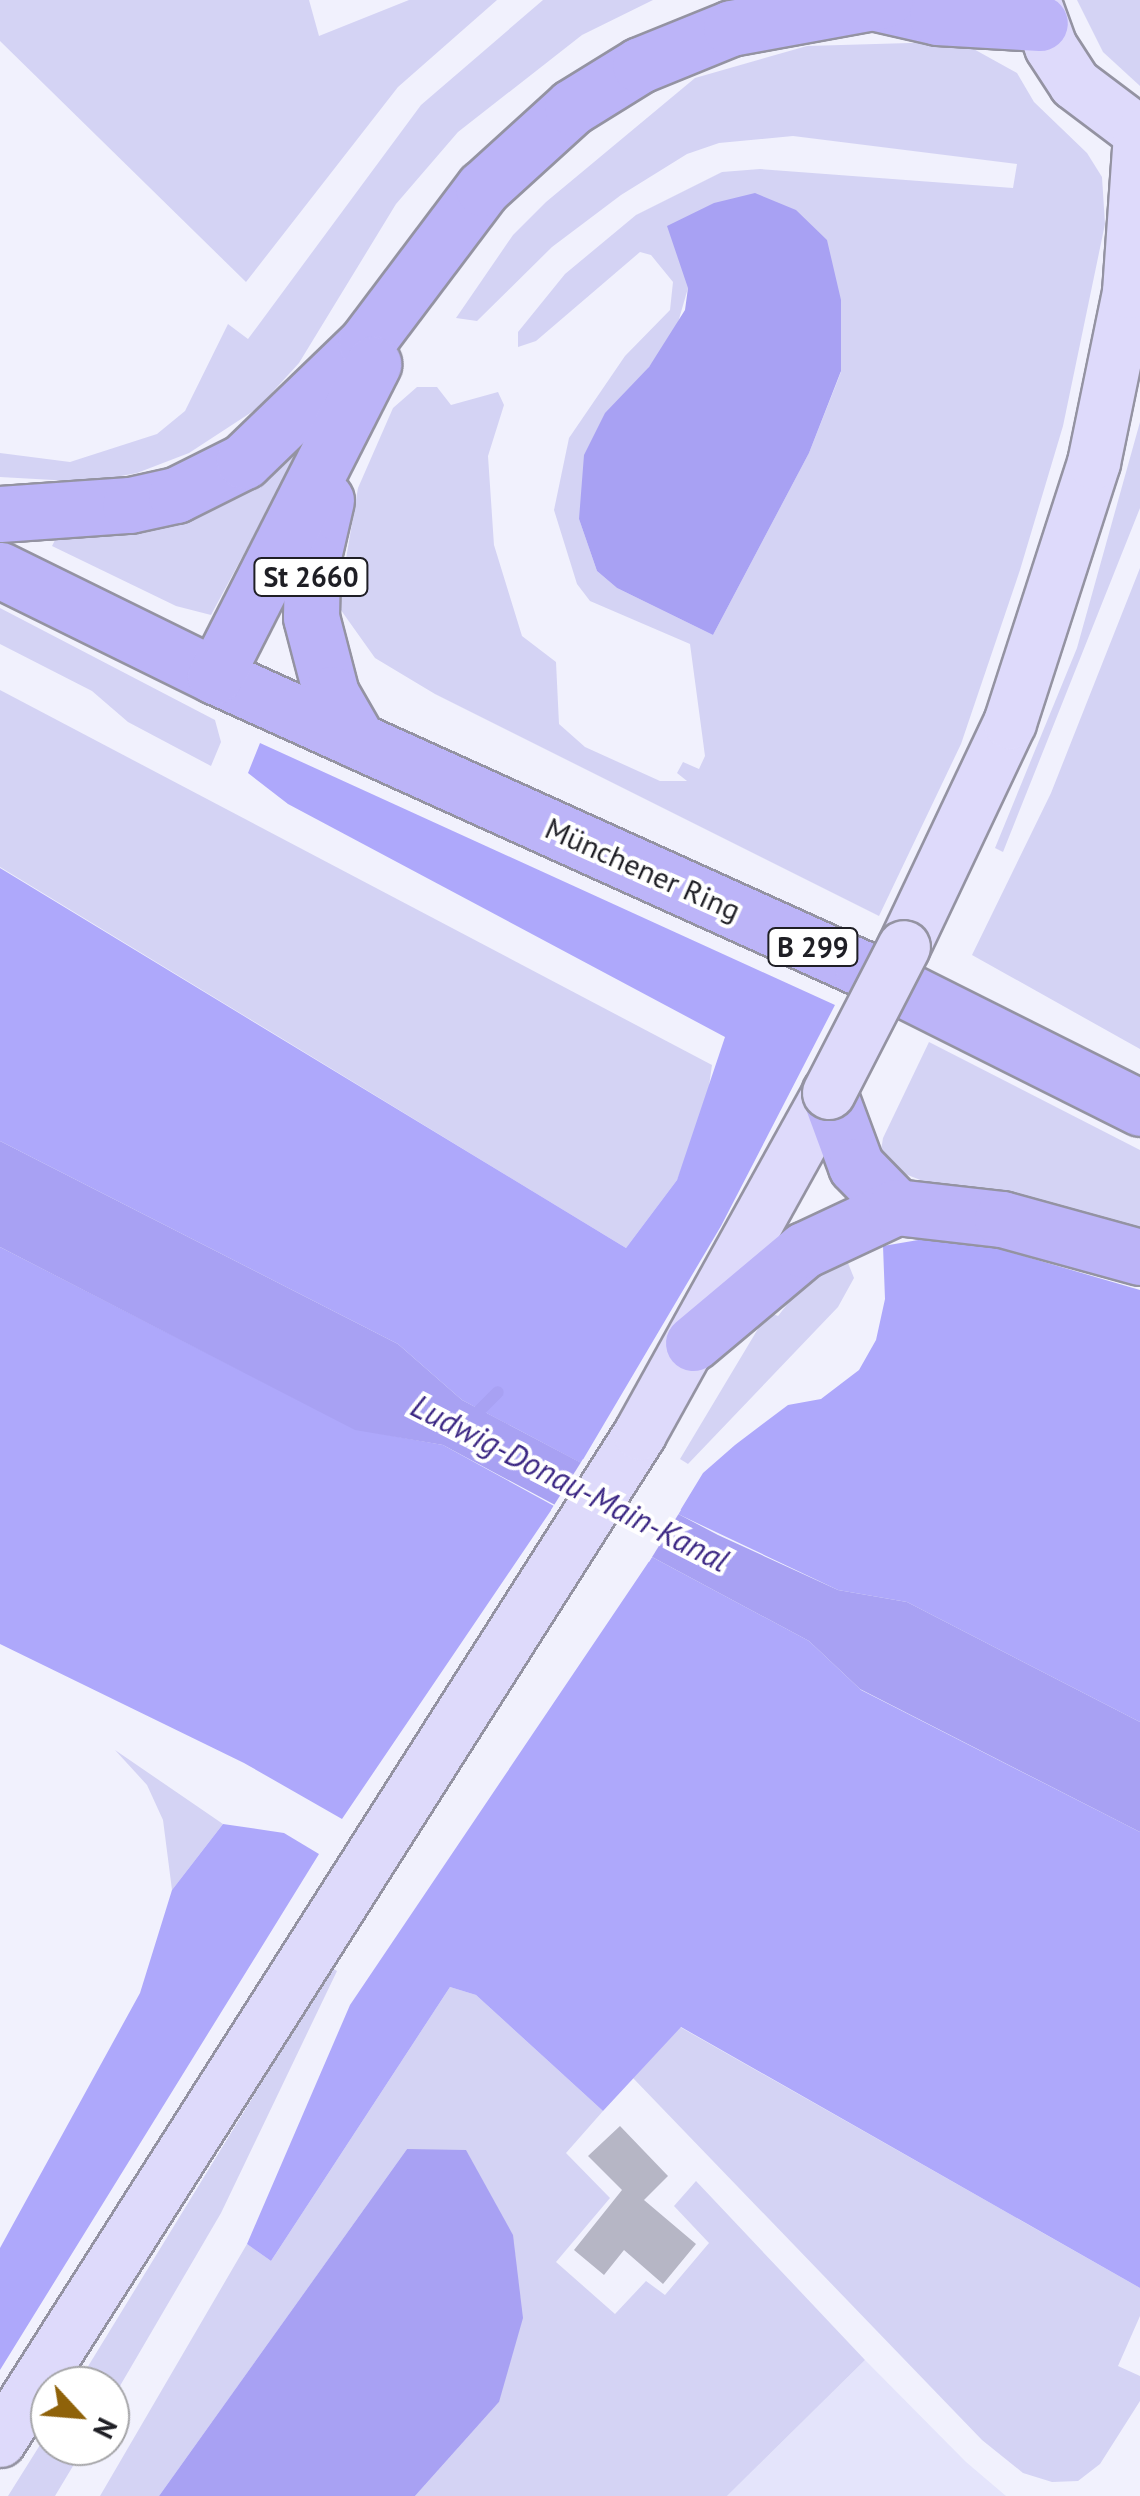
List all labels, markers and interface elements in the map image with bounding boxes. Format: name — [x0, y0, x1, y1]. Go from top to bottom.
road number: St 2660 — [251, 554, 371, 600]
street label: Münchener Ring — [540, 810, 746, 928]
road number: B 299 — [766, 924, 860, 970]
water label: Ludwig-Donau-Main-Kanal — [405, 1386, 735, 1580]
north arrow — [30, 2366, 130, 2466]
text: N — [85, 2412, 126, 2445]

